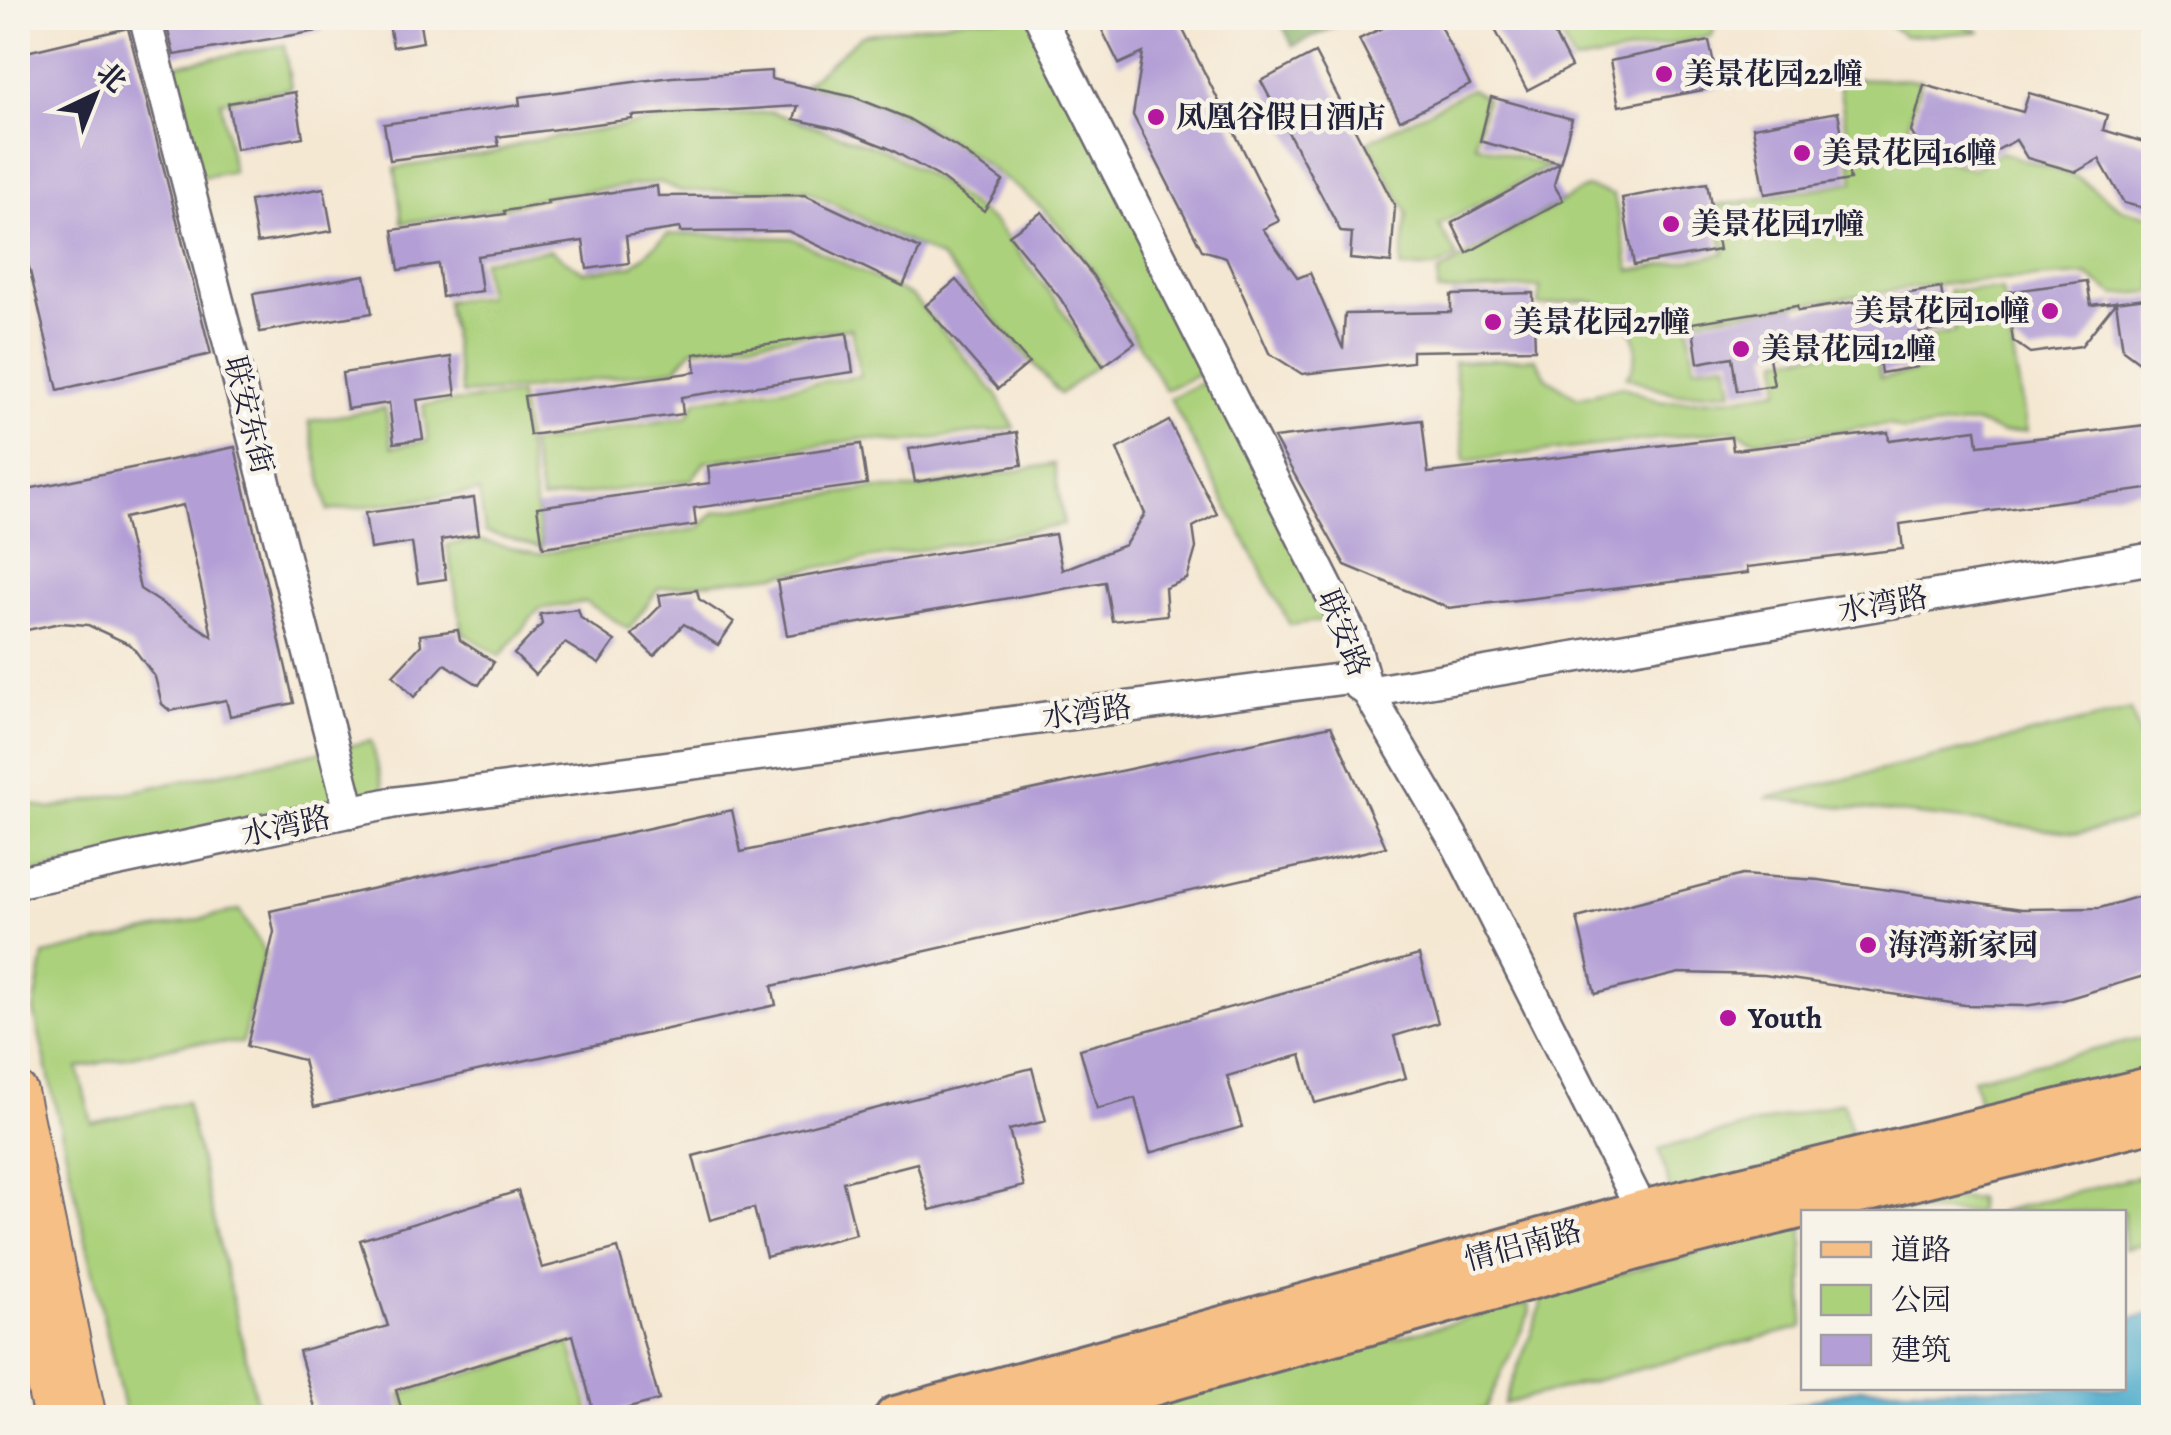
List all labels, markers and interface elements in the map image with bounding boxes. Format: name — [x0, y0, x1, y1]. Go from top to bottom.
north arrow — [45, 45, 145, 145]
text: 北 — [88, 54, 135, 101]
place label: 美景花园22幢 — [1684, 54, 1863, 94]
marker: 美景花园22幢 — [1653, 63, 1675, 85]
place label: 凤凰谷假日酒店 — [1176, 97, 1386, 137]
marker: 凤凰谷假日酒店 — [1145, 106, 1167, 128]
place label: 美景花园16幢 — [1822, 133, 1997, 173]
marker: 美景花园16幢 — [1791, 142, 1813, 164]
place label: 美景花园17幢 — [1691, 204, 1865, 244]
marker: 美景花园17幢 — [1660, 213, 1682, 235]
place label: 美景花园10幢 — [1854, 291, 2030, 331]
marker: 美景花园10幢 — [2039, 300, 2061, 322]
place label: 美景花园27幢 — [1513, 302, 1690, 342]
marker: 美景花园27幢 — [1482, 311, 1504, 333]
place label: 美景花园12幢 — [1761, 329, 1936, 369]
marker: 美景花园12幢 — [1730, 338, 1752, 360]
street label: 联安东街 — [215, 352, 283, 478]
street label: 水湾路 — [1835, 576, 1931, 632]
street label: 联安路 — [1309, 584, 1379, 682]
street label: 水湾路 — [1040, 687, 1134, 737]
street label: 水湾路 — [238, 797, 334, 855]
place label: 海湾新家园 — [1888, 925, 2038, 965]
marker: 海湾新家园 — [1857, 934, 1879, 956]
place label: Youth — [1747, 998, 1822, 1038]
marker: Youth — [1717, 1007, 1739, 1029]
street label: 情侣南路 — [1460, 1210, 1586, 1280]
legend — [1801, 1210, 2126, 1390]
text: 道路 — [1891, 1230, 1951, 1270]
text: 公园 — [1891, 1280, 1951, 1320]
text: 建筑 — [1891, 1330, 1951, 1370]

